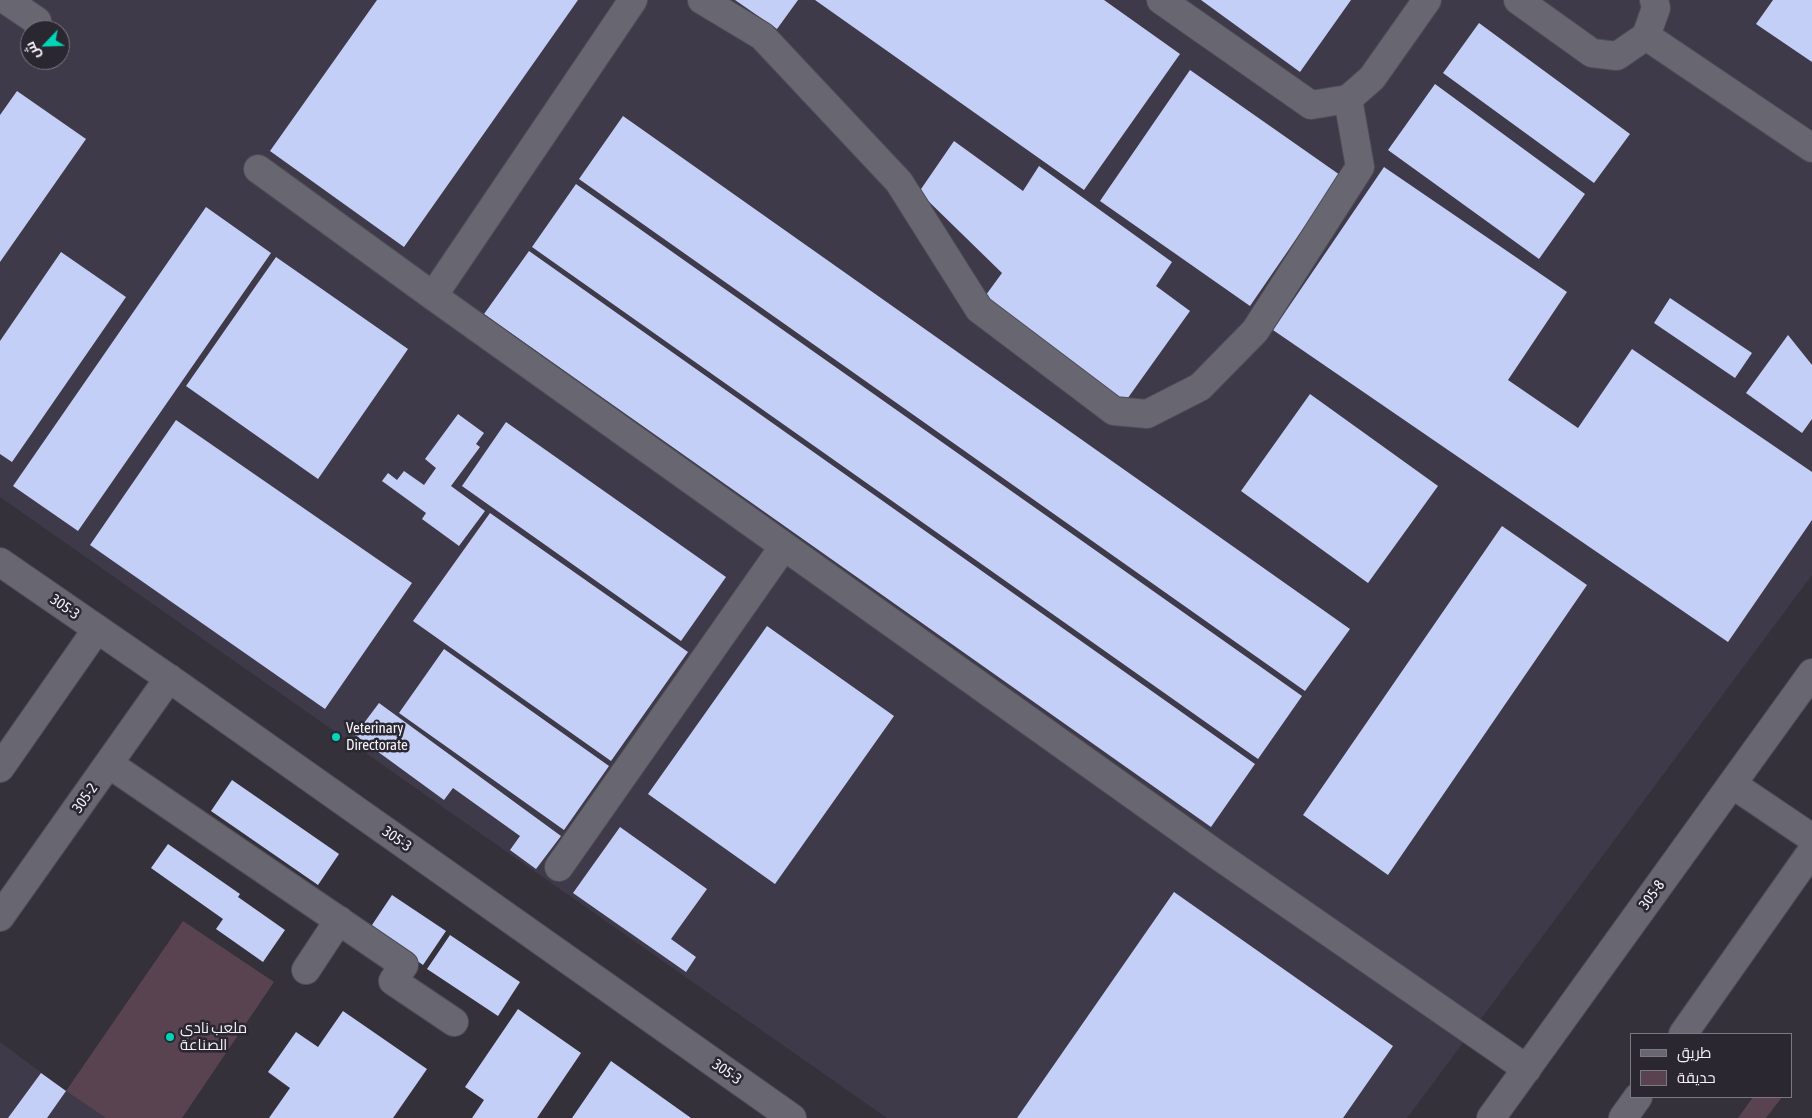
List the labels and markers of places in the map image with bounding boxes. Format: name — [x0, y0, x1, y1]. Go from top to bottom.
place label: Veterinary Directorate — [346, 719, 408, 754]
marker: Veterinary Directorate — [330, 731, 342, 743]
place label: ملعب نادي الصناعة — [180, 1019, 247, 1054]
marker: ملعب نادي الصناعة — [164, 1031, 176, 1043]

